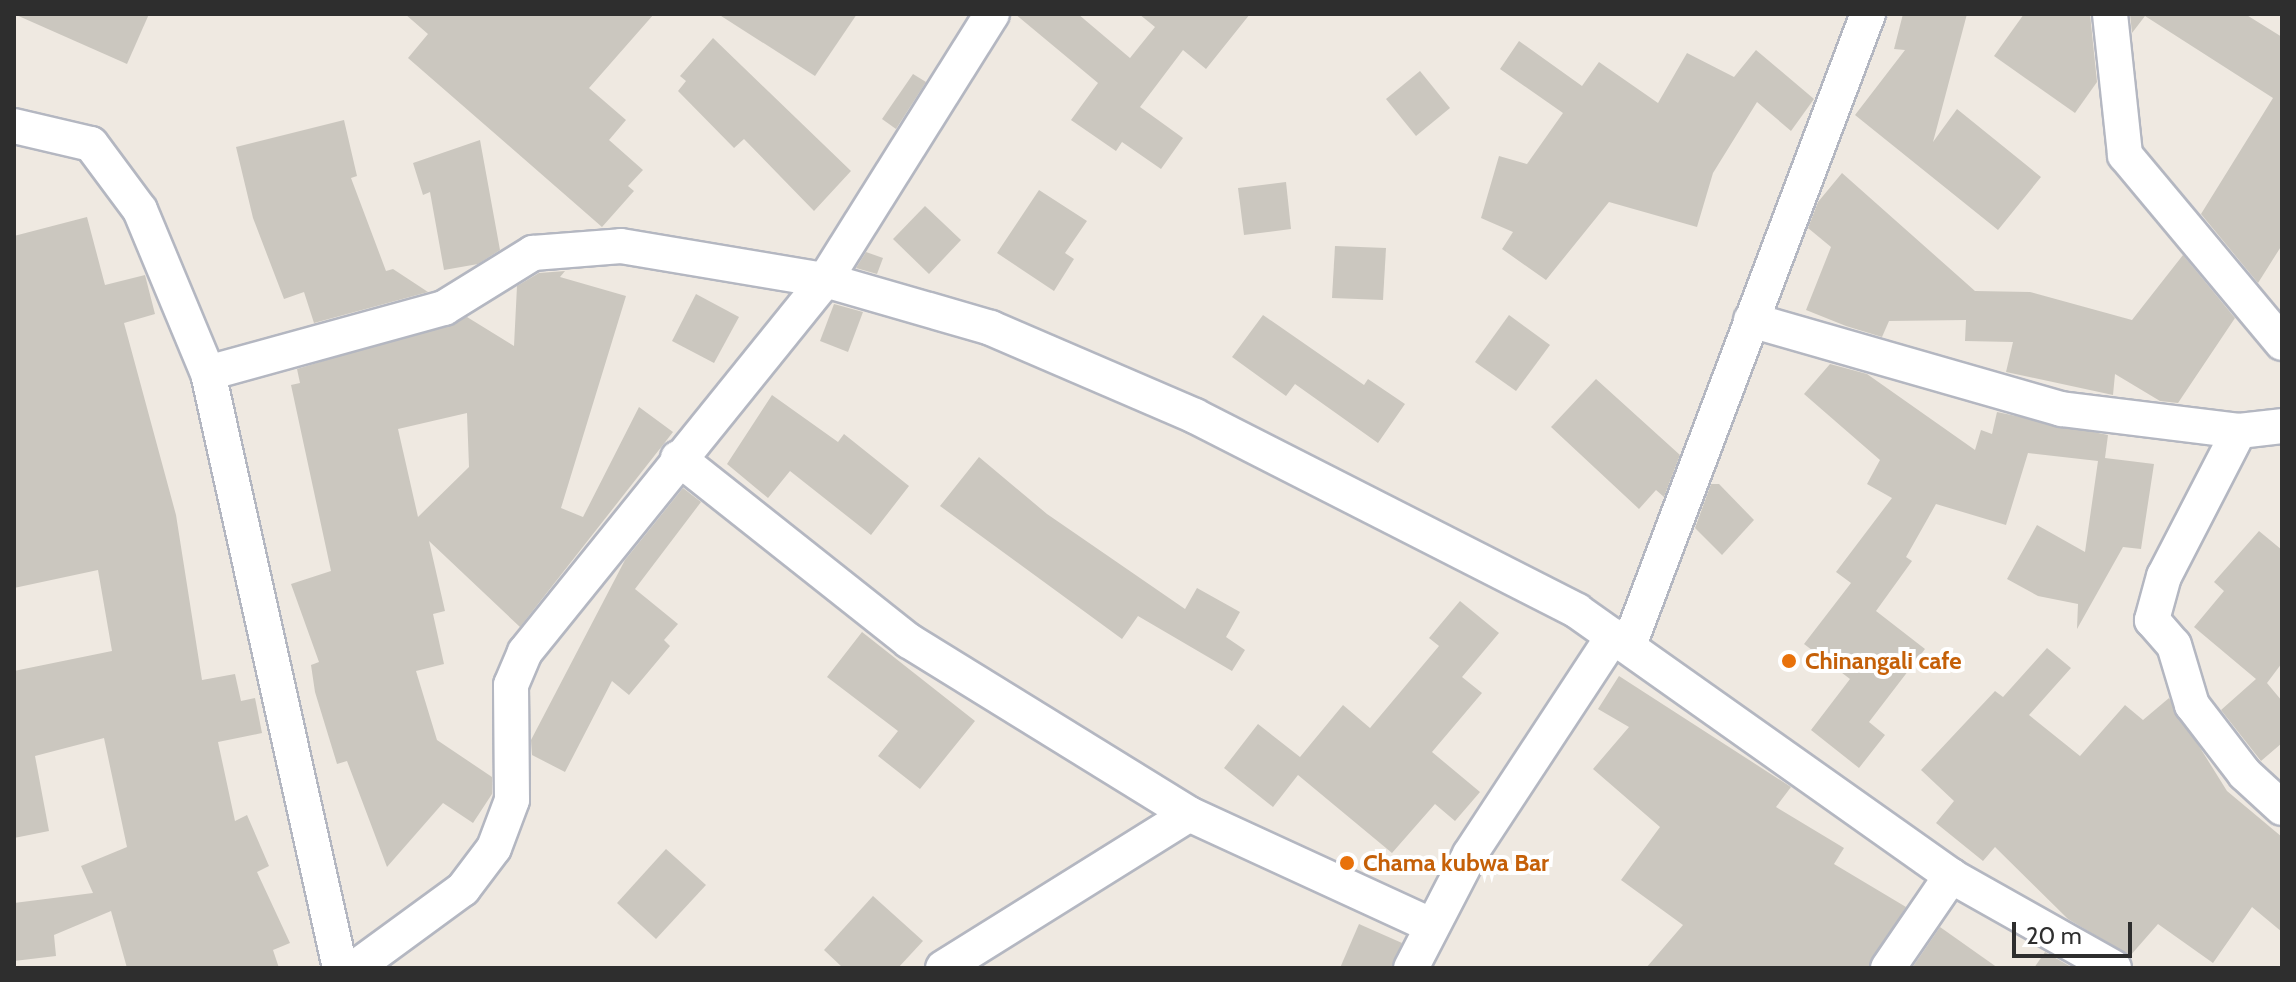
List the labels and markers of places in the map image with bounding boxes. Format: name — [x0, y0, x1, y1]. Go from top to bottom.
place label: Chinangali cafe — [1805, 647, 1962, 675]
marker: Chinangali cafe — [1780, 652, 1798, 670]
place label: Chama kubwa Bar — [1363, 849, 1549, 877]
marker: Chama kubwa Bar — [1338, 854, 1356, 872]

